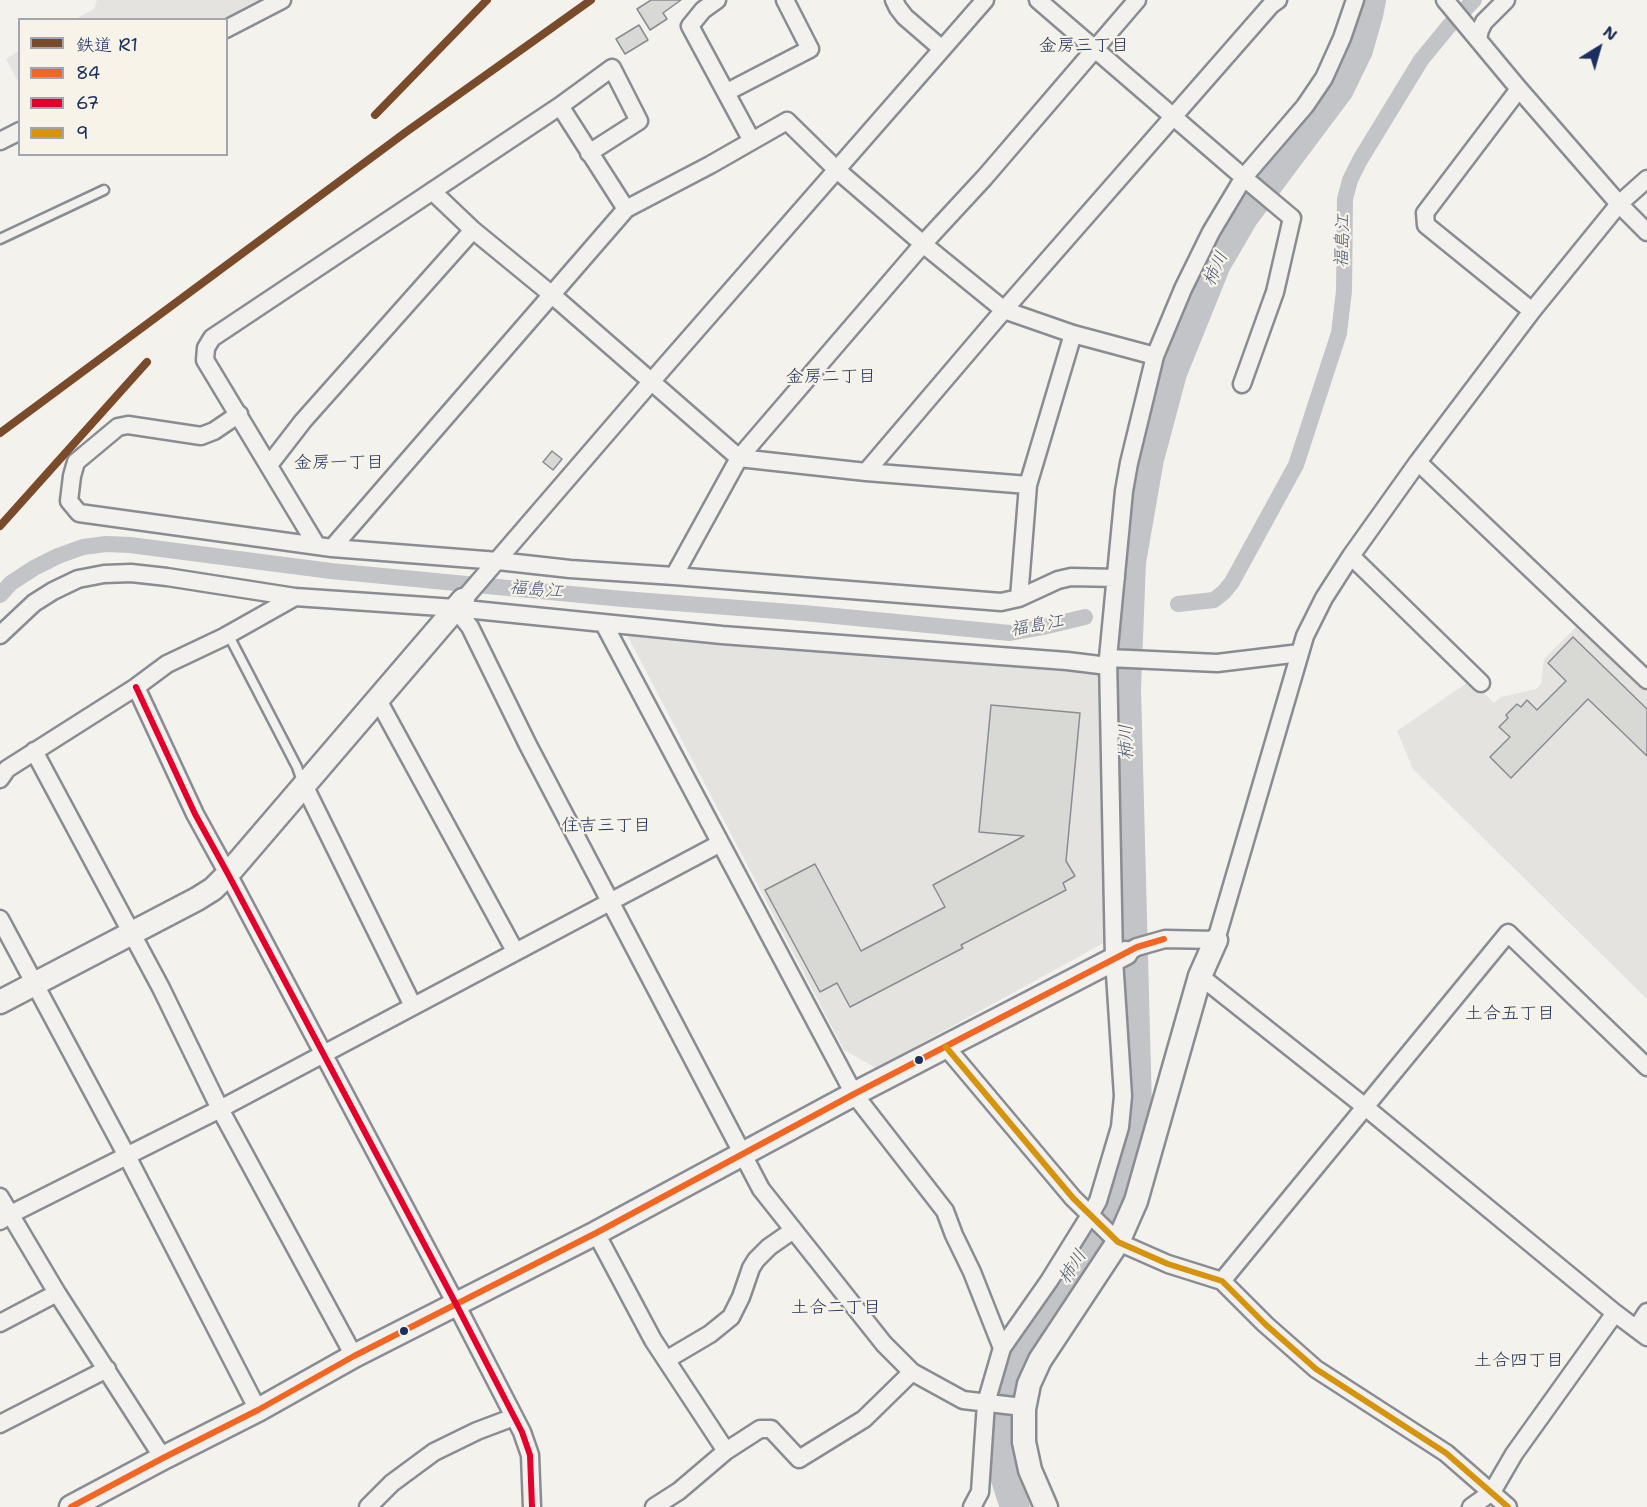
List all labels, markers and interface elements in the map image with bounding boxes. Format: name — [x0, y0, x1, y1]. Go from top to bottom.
legend — [18, 18, 228, 156]
north arrow — [1569, 18, 1629, 78]
text: N — [1599, 21, 1622, 45]
text: 鉄道 R1 — [76, 33, 138, 57]
district label: 金房三丁目 — [1039, 35, 1129, 57]
text: 84 — [76, 61, 100, 85]
text: 67 — [76, 91, 99, 115]
text: 9 — [76, 121, 89, 145]
water label: 福島江 — [1331, 214, 1355, 268]
water label: 柿川 — [1199, 248, 1233, 290]
district label: 金房二丁目 — [786, 366, 876, 388]
district label: 金房一丁目 — [294, 452, 384, 474]
water label: 福島江 — [508, 577, 564, 603]
water label: 福島江 — [1009, 611, 1065, 641]
water label: 柿川 — [1116, 724, 1138, 760]
district label: 住吉三丁目 — [561, 815, 651, 837]
district label: 土合五丁目 — [1465, 1003, 1555, 1025]
unlabelled marker — [913, 1054, 925, 1066]
water label: 柿川 — [1054, 1246, 1092, 1288]
district label: 土合二丁目 — [791, 1297, 881, 1319]
unlabelled marker — [398, 1325, 410, 1337]
district label: 土合四丁目 — [1474, 1350, 1564, 1372]

